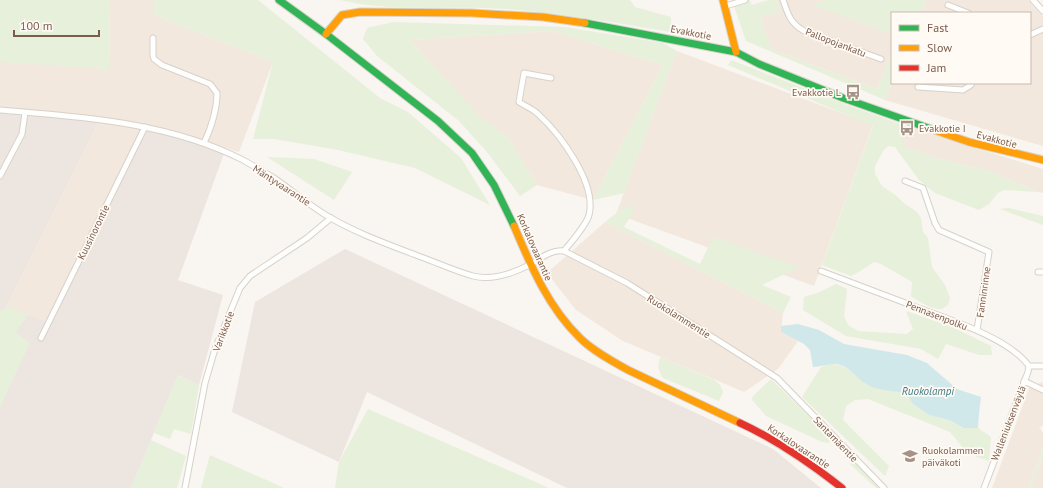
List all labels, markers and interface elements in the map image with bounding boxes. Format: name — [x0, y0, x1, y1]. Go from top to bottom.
scale bar — [14, 12, 99, 38]
legend — [891, 12, 1031, 84]
text: 100 m — [20, 18, 53, 33]
text: Fast — [927, 20, 948, 35]
street label: Evakkotie — [669, 22, 712, 43]
street label: Pallopojankatu — [804, 25, 868, 60]
text: Slow — [927, 40, 952, 55]
text: Jam — [926, 60, 946, 75]
bus stop icon: Evakkotie L — [844, 83, 862, 101]
place label: Evakkotie L — [792, 86, 841, 99]
bus stop icon: Evakkotie I — [898, 119, 916, 137]
place label: Evakkotie I — [919, 122, 966, 135]
street label: Evakkotie — [975, 128, 1018, 151]
street label: Mäntyvaarantie — [250, 162, 313, 209]
street label: Kuusinorontie — [75, 203, 112, 262]
street label: Korkalovaarantie — [514, 212, 555, 283]
street label: Fanninrinne — [973, 266, 994, 318]
street label: Ruokolammentie — [645, 292, 713, 341]
street label: Pennasenpolku — [904, 298, 969, 333]
street label: Varikkotie — [209, 309, 237, 354]
water label: Ruokolampi — [902, 384, 955, 398]
street label: Walleniuksenväylä — [988, 384, 1029, 462]
street label: Santamäentie — [811, 414, 861, 465]
street label: Korkalovaarantie — [765, 421, 832, 471]
place label: Ruokolammen päiväkoti — [922, 444, 983, 469]
school or university icon: Ruokolammen päiväkoti — [901, 447, 919, 465]

